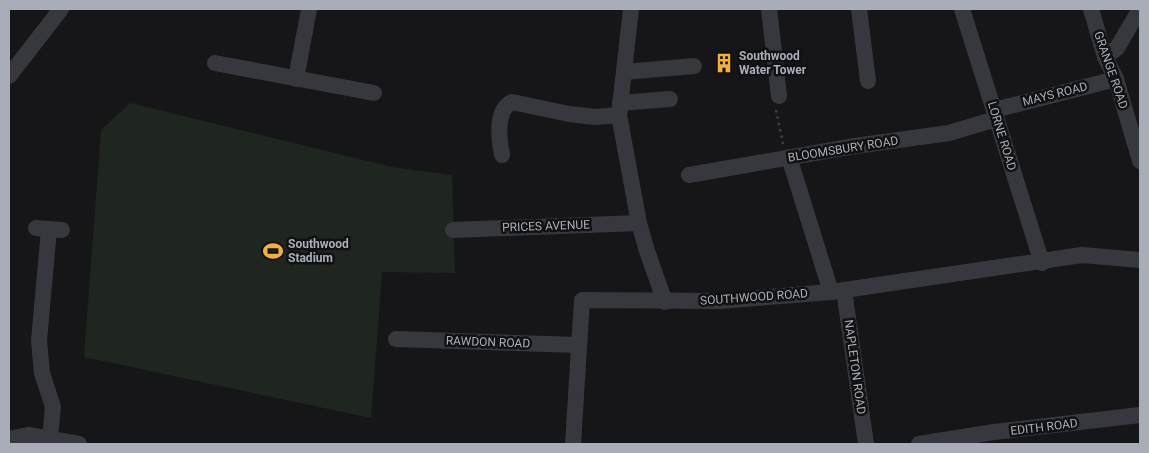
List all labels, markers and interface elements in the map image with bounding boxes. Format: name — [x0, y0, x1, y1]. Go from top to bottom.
street label: GRANGE ROAD — [1091, 29, 1131, 111]
place label: Southwood Water Tower — [739, 49, 807, 77]
building icon: Southwood Water Tower — [713, 52, 735, 74]
street label: MAYS ROAD — [1021, 79, 1089, 109]
street label: LORNE ROAD — [985, 100, 1019, 172]
street label: BLOOMSBURY ROAD — [787, 133, 899, 165]
street label: PRICES AVENUE — [502, 217, 590, 235]
place label: Southwood Stadium — [288, 237, 349, 265]
sports icon: Southwood Stadium — [262, 240, 284, 262]
street label: SOUTHWOOD ROAD — [700, 286, 809, 308]
street label: NAPLETON ROAD — [841, 319, 869, 415]
street label: RAWDON ROAD — [446, 334, 531, 350]
street label: EDITH ROAD — [1010, 416, 1079, 438]

